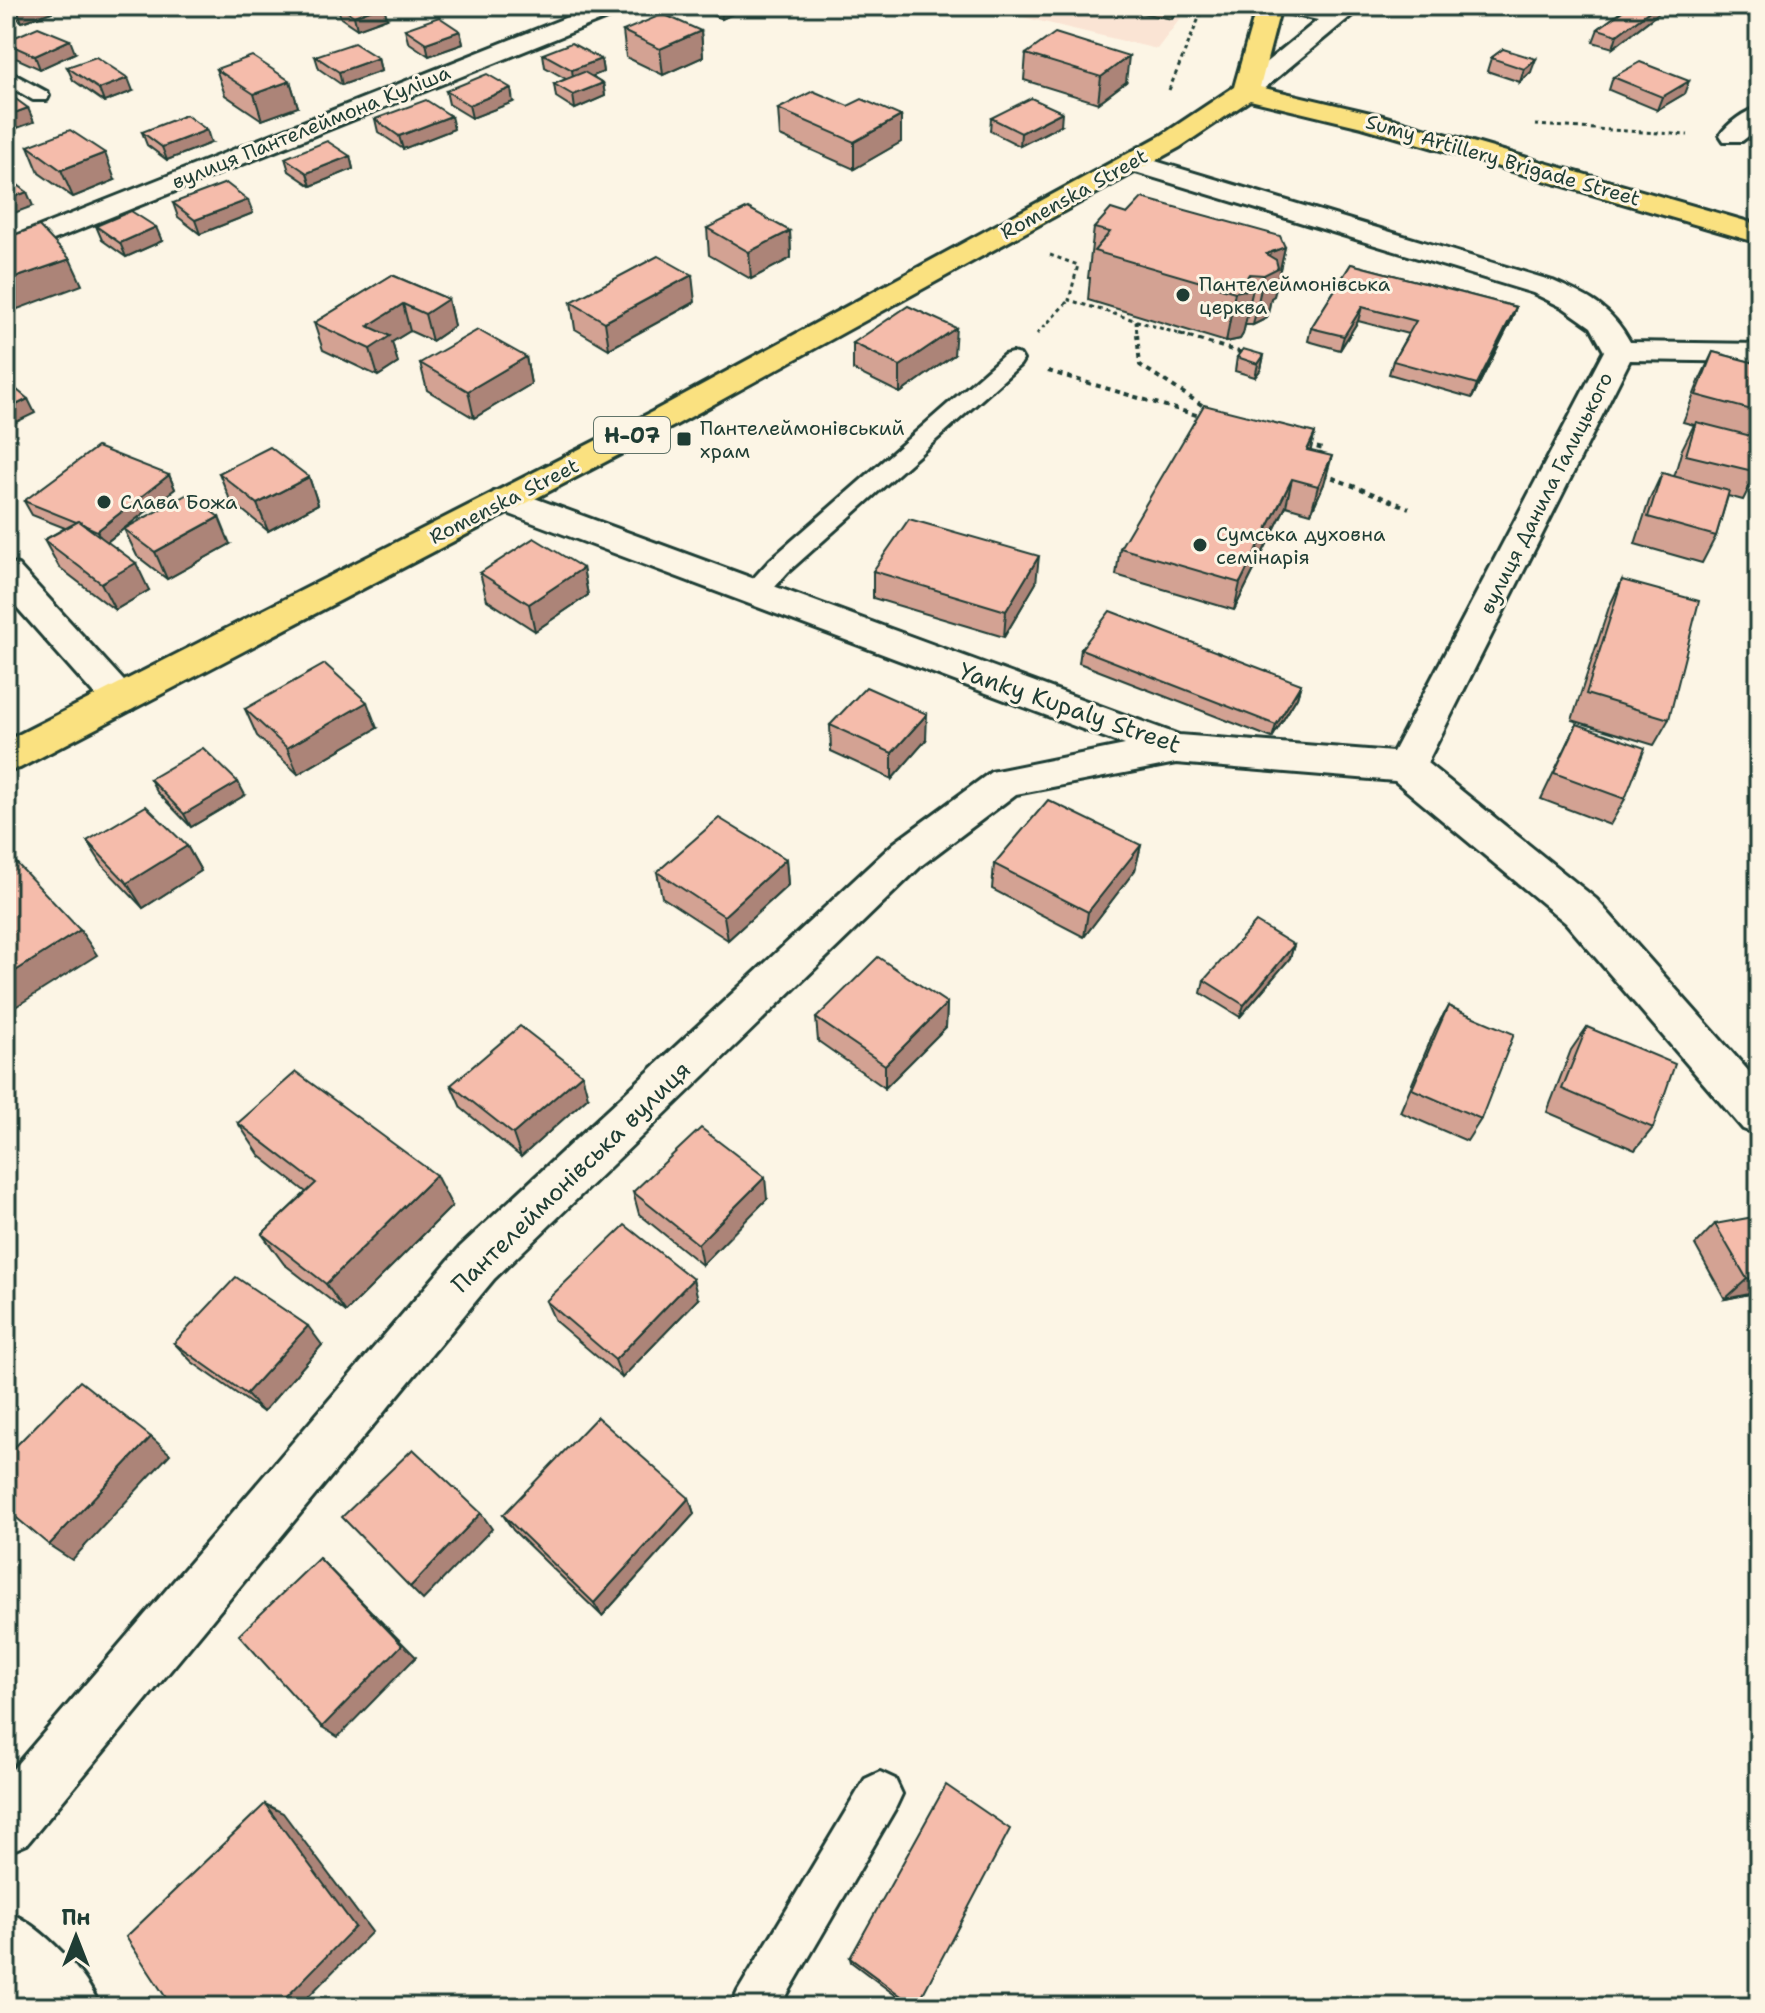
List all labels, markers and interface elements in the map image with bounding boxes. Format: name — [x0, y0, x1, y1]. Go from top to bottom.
street label: вулиця Пантелеймона Куліша — [168, 59, 455, 195]
street label: Sumy Artillery Brigade Street — [1363, 108, 1643, 212]
street label: Romenska Street — [996, 143, 1152, 245]
place label: Пантелеймонівська церква — [1199, 271, 1391, 320]
marker: Пантелеймонівська церква — [1174, 286, 1192, 304]
street label: вулиця Данила Галицького — [1474, 368, 1618, 618]
place label: Пантелеймонівський храм — [700, 415, 905, 464]
road number: Н-07 — [594, 417, 670, 453]
marker: Пантелеймонівський храм — [675, 430, 693, 448]
street label: Romenska Street — [425, 452, 583, 550]
place label: Слава Божа — [120, 489, 238, 515]
marker: Слава Божа — [95, 493, 113, 511]
place label: Сумська духовна семінарія — [1216, 521, 1386, 570]
marker: Сумська духовна семінарія — [1191, 536, 1209, 554]
street label: Yanky Kupaly Street — [955, 655, 1185, 761]
street label: Пантелеймонівська вулиця — [444, 1054, 698, 1300]
north arrow — [36, 1897, 116, 1977]
text: Пн — [61, 1903, 91, 1932]

